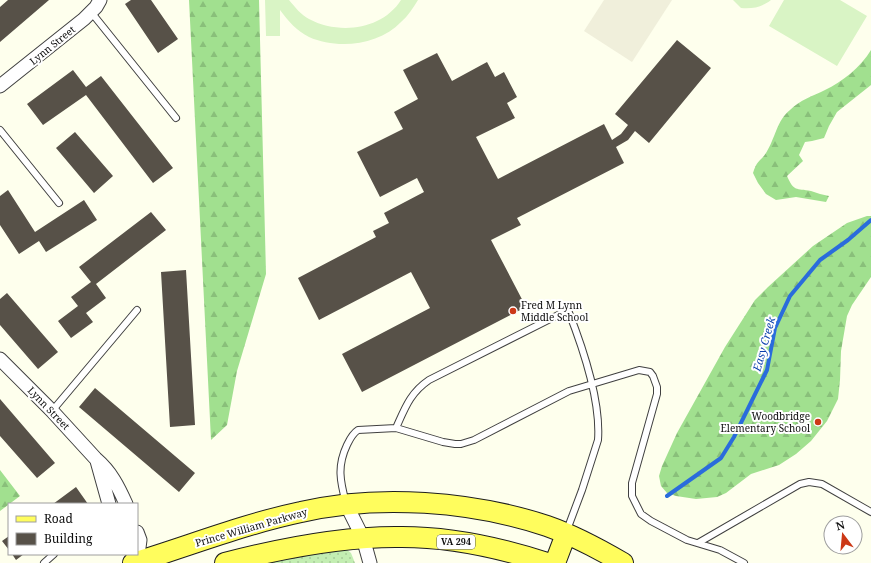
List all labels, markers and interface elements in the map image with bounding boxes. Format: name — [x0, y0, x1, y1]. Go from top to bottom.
street label: Lynn Street — [26, 22, 78, 68]
place label: Fred M Lynn Middle School — [521, 298, 588, 324]
marker: Fred M Lynn Middle School — [508, 306, 518, 316]
water label: Easy Creek — [748, 314, 779, 374]
street label: Lynn Street — [25, 383, 73, 433]
place label: Woodbridge Elementary School — [721, 409, 810, 435]
marker: Woodbridge Elementary School — [813, 417, 823, 427]
legend — [8, 503, 138, 555]
street label: Prince William Parkway — [193, 504, 309, 550]
text: Road — [44, 510, 74, 527]
north arrow — [823, 515, 863, 555]
text: N — [834, 516, 847, 533]
text: Building — [44, 530, 93, 547]
road number: VA 294 — [437, 535, 475, 549]

